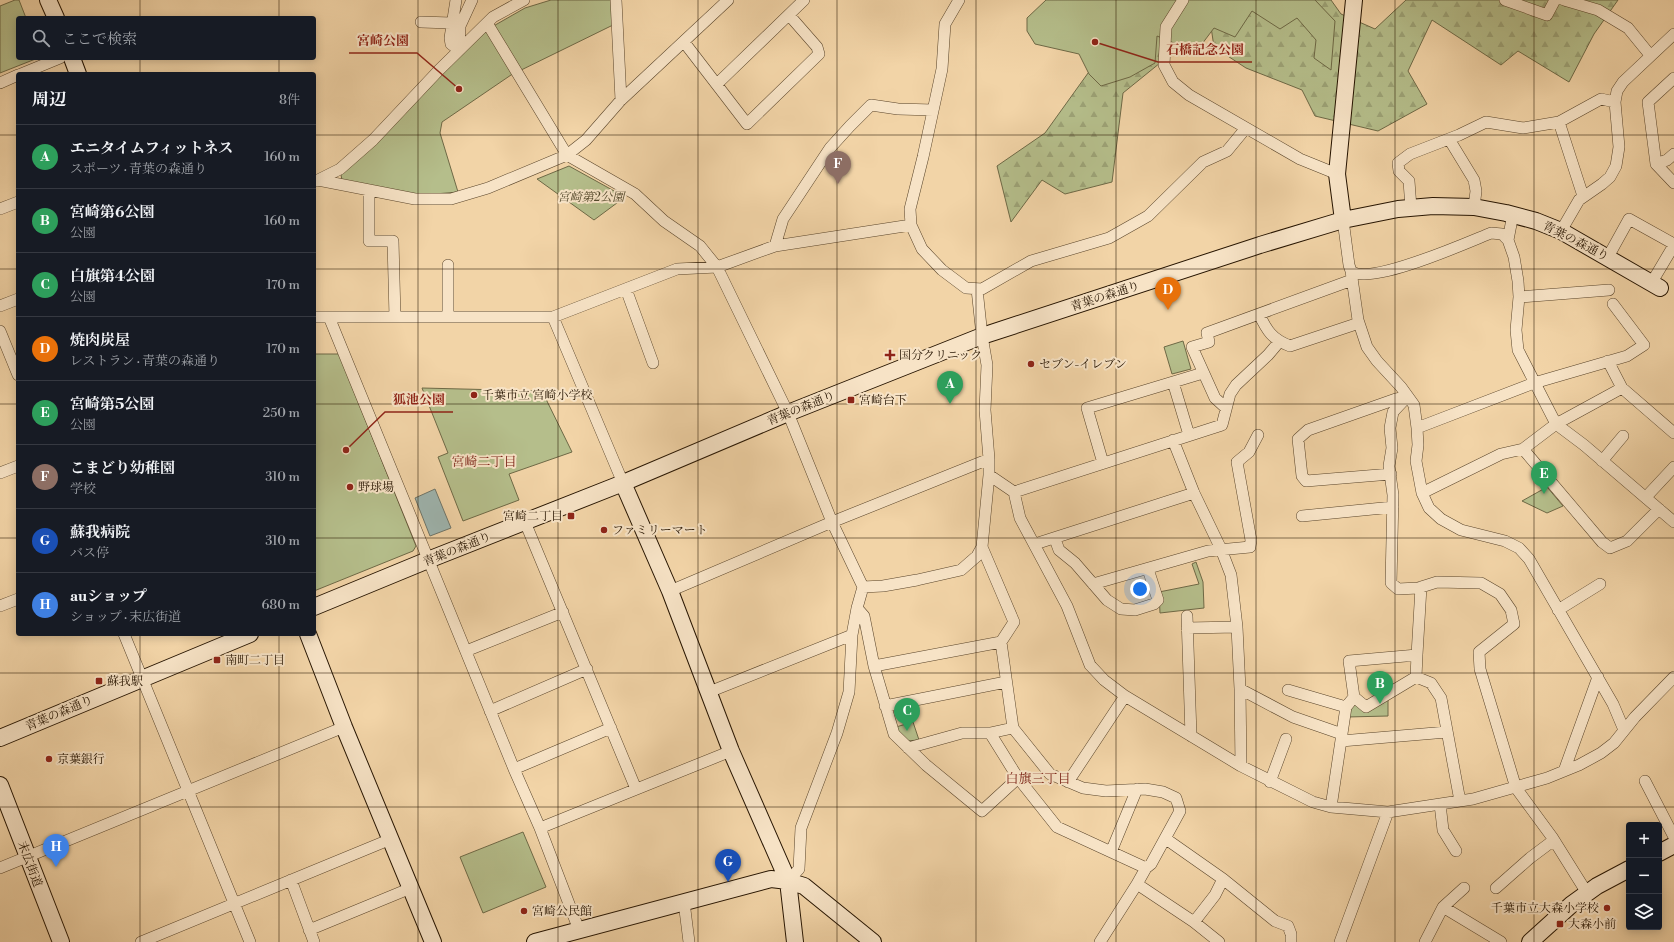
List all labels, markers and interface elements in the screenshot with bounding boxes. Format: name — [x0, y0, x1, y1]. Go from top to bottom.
search box — [16, 16, 316, 60]
icon: search — [30, 27, 52, 49]
callout: 宮崎公園 — [349, 28, 417, 53]
text: ここで検索 — [62, 30, 137, 49]
text: 宮崎公園 — [357, 33, 409, 49]
callout: 石橋記念公園 — [1158, 37, 1252, 62]
text: 石橋記念公園 — [1166, 42, 1244, 58]
text: 周辺 — [32, 89, 66, 111]
text: 8件 — [279, 92, 300, 108]
text: エニタイムフィットネス — [70, 139, 233, 158]
text: A — [40, 149, 50, 165]
text: 160 m — [264, 149, 300, 165]
pin: F — [825, 151, 851, 184]
text: スポーツ · 青葉の森通り — [70, 161, 207, 177]
park label: 宮崎第2公園 — [558, 190, 626, 205]
text: 宮崎第6公園 — [70, 203, 154, 222]
text: B — [40, 213, 50, 229]
text: 160 m — [264, 213, 300, 229]
street label: 青葉の森通り — [1540, 218, 1611, 264]
text: 公園 — [70, 225, 96, 241]
text: 白旗第4公園 — [70, 267, 155, 286]
text: C — [40, 277, 50, 293]
text: 170 m — [266, 277, 300, 293]
pin: D — [1155, 277, 1181, 310]
street label: 青葉の森通り — [1069, 278, 1142, 315]
text: 公園 — [70, 289, 96, 305]
text: 焼肉炭屋 — [70, 331, 130, 350]
text: D — [40, 341, 50, 357]
text: 170 m — [266, 341, 300, 357]
place label: 国分クリニック — [899, 348, 982, 363]
marker: 国分クリニック — [884, 349, 896, 361]
text: レストラン · 青葉の森通り — [70, 353, 220, 369]
place label: セブン-イレブン — [1039, 357, 1127, 372]
marker: セブン-イレブン — [1026, 359, 1036, 369]
pin: A — [937, 371, 963, 404]
callout: 狐池公園 — [385, 387, 453, 412]
place label: 千葉市立 宮崎小学校 — [482, 388, 592, 403]
street label: 青葉の森通り — [765, 388, 837, 429]
marker: 千葉市立 宮崎小学校 — [469, 390, 479, 400]
text: 狐池公園 — [393, 392, 445, 408]
place label: 宮崎台下 — [859, 393, 907, 408]
text: 宮崎第5公園 — [70, 395, 154, 414]
marker: 宮崎台下 — [846, 395, 856, 405]
text: E — [40, 405, 50, 421]
text: 250 m — [263, 405, 300, 421]
text: 公園 — [70, 417, 96, 433]
district label: 宮崎二丁目 — [451, 454, 517, 470]
text: こまどり幼稚園 — [70, 459, 175, 478]
pin: E — [1531, 461, 1557, 494]
text: F — [40, 469, 50, 485]
text: 310 m — [265, 469, 300, 485]
place label: 野球場 — [358, 480, 394, 495]
text: 学校 — [70, 481, 96, 497]
marker: 野球場 — [345, 482, 355, 492]
place label: 宮崎二丁目 — [503, 509, 563, 524]
marker: 宮崎二丁目 — [566, 511, 576, 521]
text: 蘇我病院 — [70, 523, 130, 542]
place label: ファミリーマート — [612, 523, 708, 538]
marker: ファミリーマート — [599, 525, 609, 535]
street label: 青葉の森通り — [421, 529, 493, 570]
text: G — [40, 533, 50, 549]
text: 310 m — [265, 533, 300, 549]
text: バス停 — [70, 545, 109, 561]
your location — [1130, 579, 1150, 599]
text: auショップ — [70, 587, 147, 606]
text: H — [40, 597, 50, 613]
text: 680 m — [261, 597, 300, 613]
text: ショップ · 末広街道 — [70, 609, 181, 625]
place label: 南町二丁目 — [225, 653, 285, 668]
marker: 南町二丁目 — [212, 655, 222, 665]
pin: B — [1367, 671, 1393, 704]
place label: 蘇我駅 — [107, 674, 143, 689]
marker: 蘇我駅 — [94, 676, 104, 686]
street label: 青葉の森通り — [23, 692, 95, 734]
pin: C — [894, 698, 920, 731]
place label: 京葉銀行 — [57, 752, 105, 767]
marker: 京葉銀行 — [44, 754, 54, 764]
district label: 白旗三丁目 — [1005, 771, 1071, 787]
map controls — [1626, 822, 1662, 930]
button: + — [1626, 822, 1662, 858]
pin: H — [43, 834, 69, 867]
street label: 末広街道 — [14, 839, 45, 889]
pin: G — [715, 849, 741, 882]
button: − — [1626, 858, 1662, 894]
button: layers — [1626, 894, 1662, 930]
place label: 千葉市立大森小学校 — [1491, 901, 1599, 916]
marker: 千葉市立大森小学校 — [1602, 903, 1612, 913]
place label: 宮崎公民館 — [532, 904, 592, 919]
marker: 宮崎公民館 — [519, 906, 529, 916]
place label: 大森小前 — [1568, 917, 1616, 932]
marker: 大森小前 — [1555, 919, 1565, 929]

